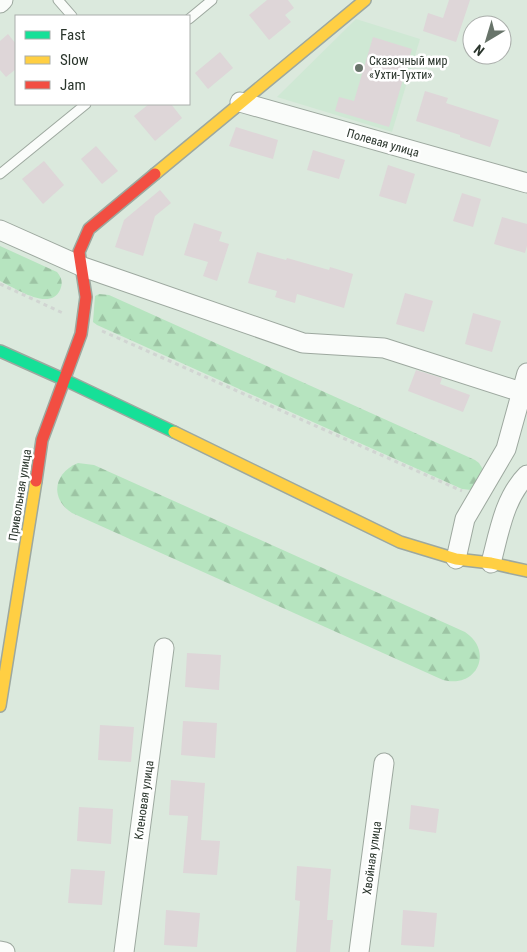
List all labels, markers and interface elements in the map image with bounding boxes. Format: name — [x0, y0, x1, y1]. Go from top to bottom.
legend — [15, 15, 190, 105]
north arrow — [462, 15, 512, 65]
text: Fast — [60, 26, 85, 44]
text: N — [471, 41, 487, 59]
text: Slow — [60, 51, 89, 69]
place label: Сказочный мир «Ухти-Тухти» — [369, 54, 447, 82]
marker: Сказочный мир «Ухти-Тухти» — [353, 62, 365, 74]
text: Jam — [60, 76, 86, 94]
street label: Полевая улица — [345, 126, 421, 160]
street label: Привольная улица — [6, 448, 34, 542]
street label: Кленовая улица — [132, 759, 157, 841]
street label: Хвойная улица — [360, 820, 384, 896]

